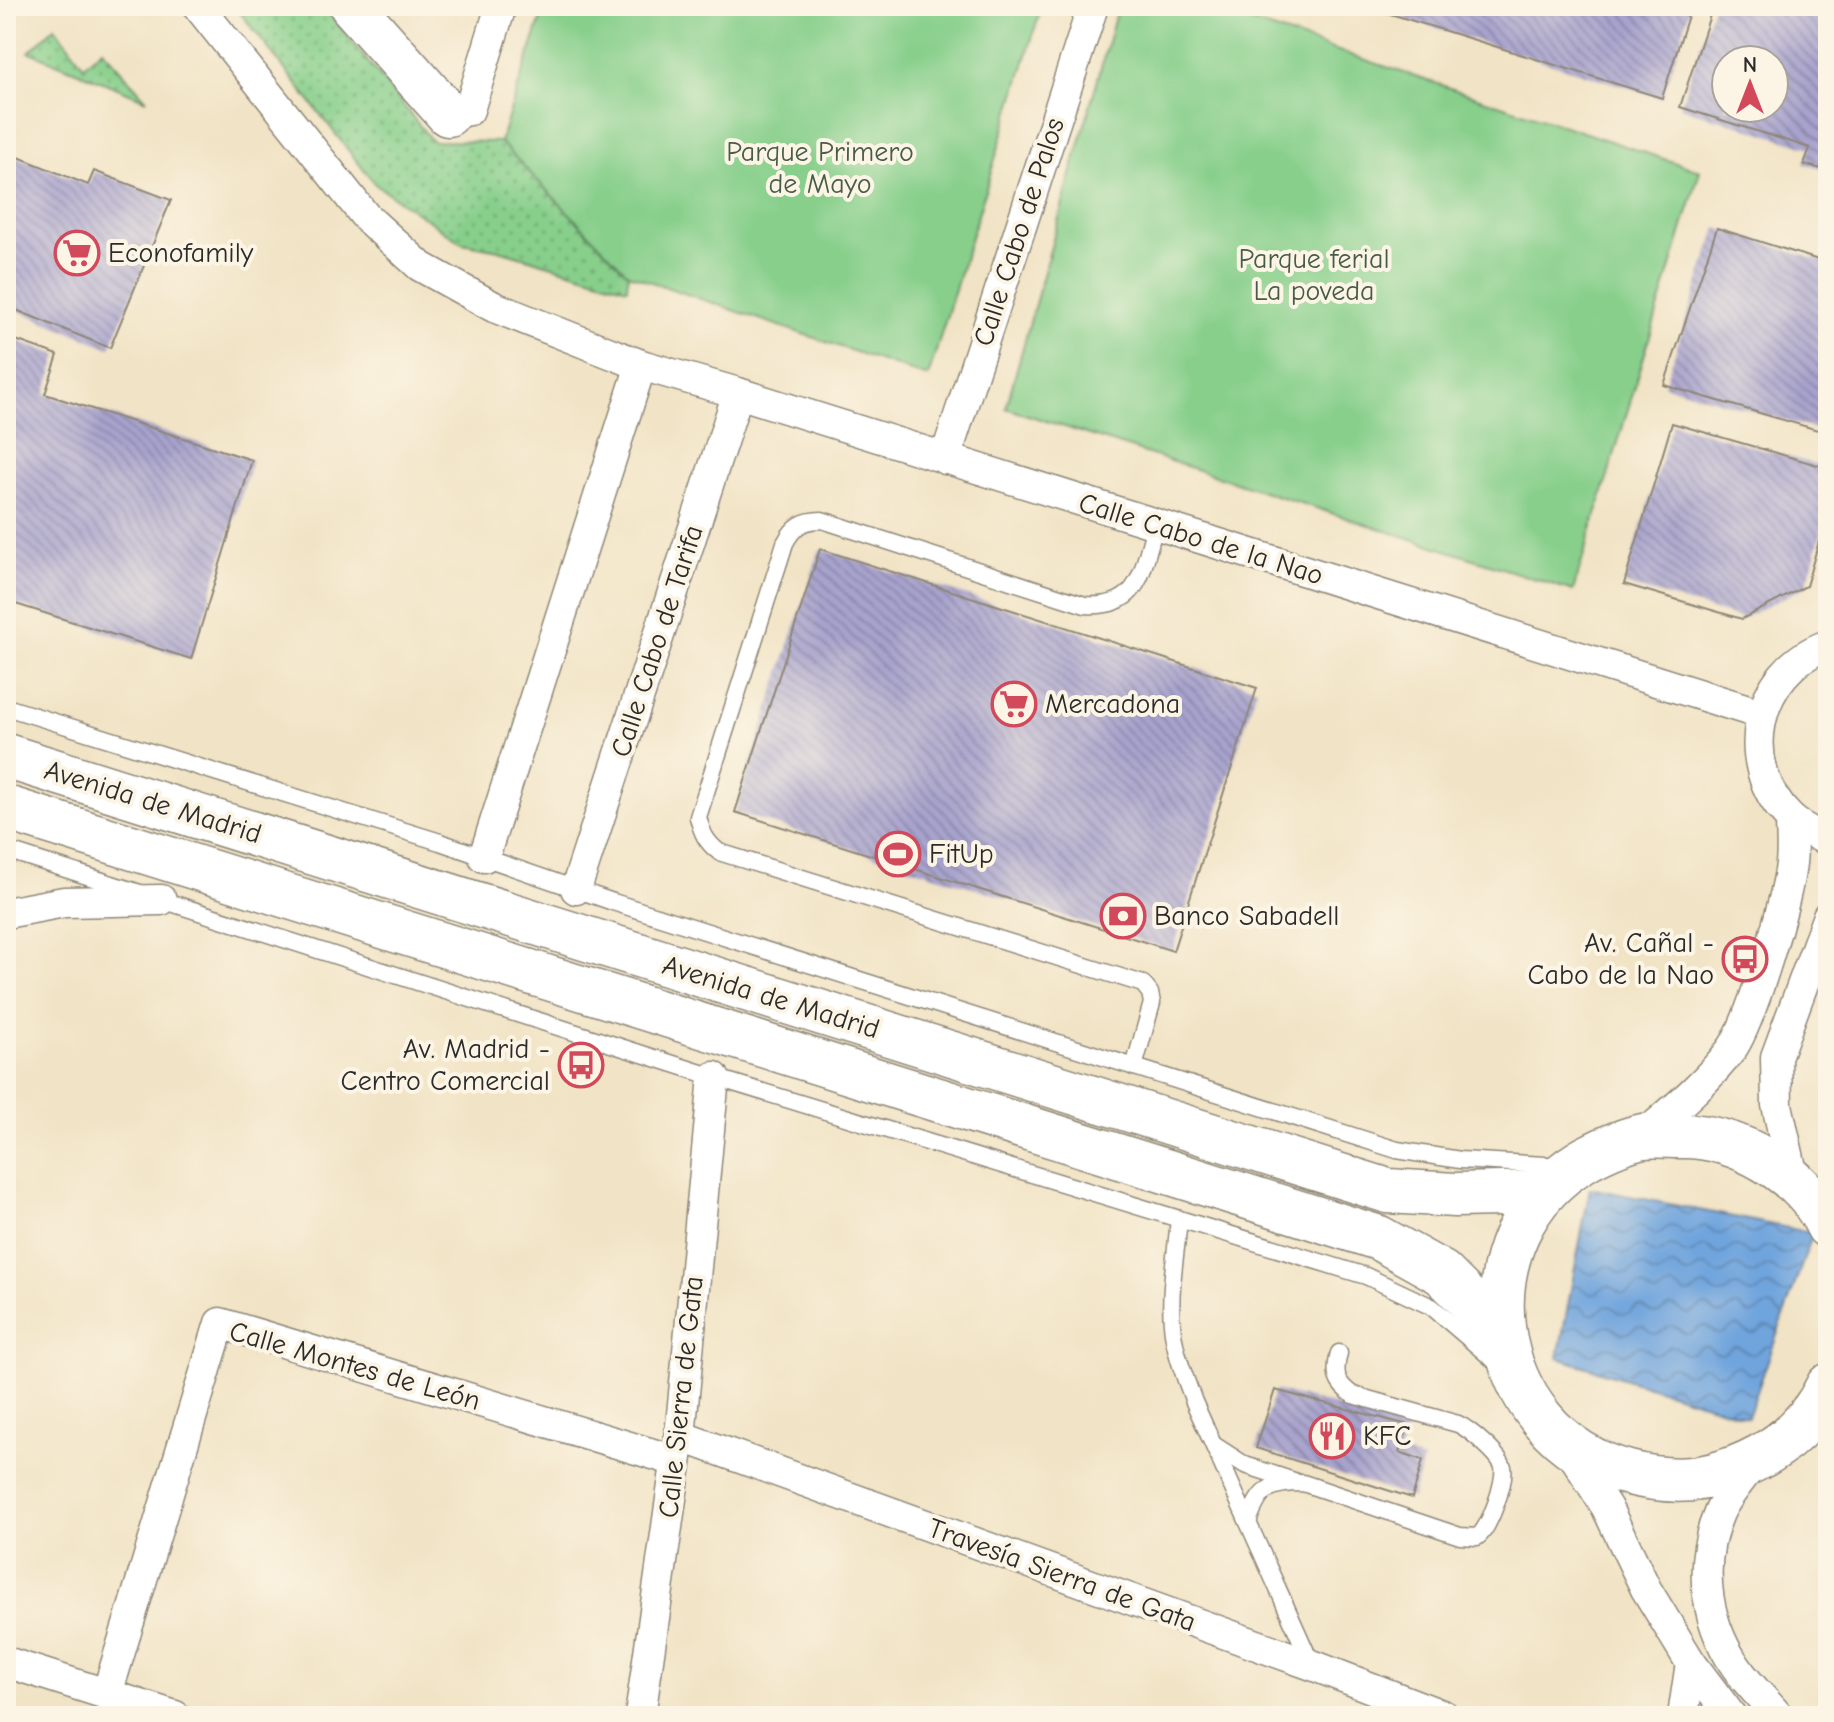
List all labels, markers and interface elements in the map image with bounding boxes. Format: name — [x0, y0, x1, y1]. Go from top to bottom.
north arrow — [1710, 44, 1790, 124]
text: N — [1743, 52, 1757, 78]
street label: Calle Cabo de Palos — [967, 114, 1071, 350]
park label: Parque Primero de Mayo — [726, 136, 914, 200]
supermarket icon: Econofamily — [53, 229, 101, 277]
place label: Econofamily — [108, 237, 254, 269]
park label: Parque ferial La poveda — [1238, 243, 1390, 307]
street label: Calle Cabo de la Nao — [1075, 487, 1327, 591]
street label: Calle Cabo de Tarifa — [604, 521, 710, 761]
supermarket icon: Mercadona — [990, 680, 1038, 728]
place label: Mercadona — [1045, 688, 1180, 720]
street label: Avenida de Madrid — [41, 754, 265, 850]
sports icon: FitUp — [874, 830, 922, 878]
place label: FitUp — [929, 838, 994, 870]
bank icon: Banco Sabadell — [1099, 892, 1147, 940]
place label: Banco Sabadell — [1154, 900, 1339, 932]
place label: Av. Cañal - Cabo de la Nao — [1527, 927, 1714, 991]
bus stop icon: Av. Cañal - Cabo de la Nao — [1721, 935, 1769, 983]
street label: Avenida de Madrid — [659, 949, 883, 1045]
place label: Av. Madrid - Centro Comercial — [341, 1033, 550, 1097]
bus stop icon: Av. Madrid - Centro Comercial — [557, 1041, 605, 1089]
street label: Calle Sierra de Gata — [652, 1274, 710, 1520]
street label: Calle Montes de León — [226, 1315, 484, 1417]
restaurant icon: KFC — [1308, 1412, 1356, 1460]
place label: KFC — [1363, 1420, 1411, 1452]
street label: Travesía Sierra de Gata — [924, 1512, 1200, 1638]

